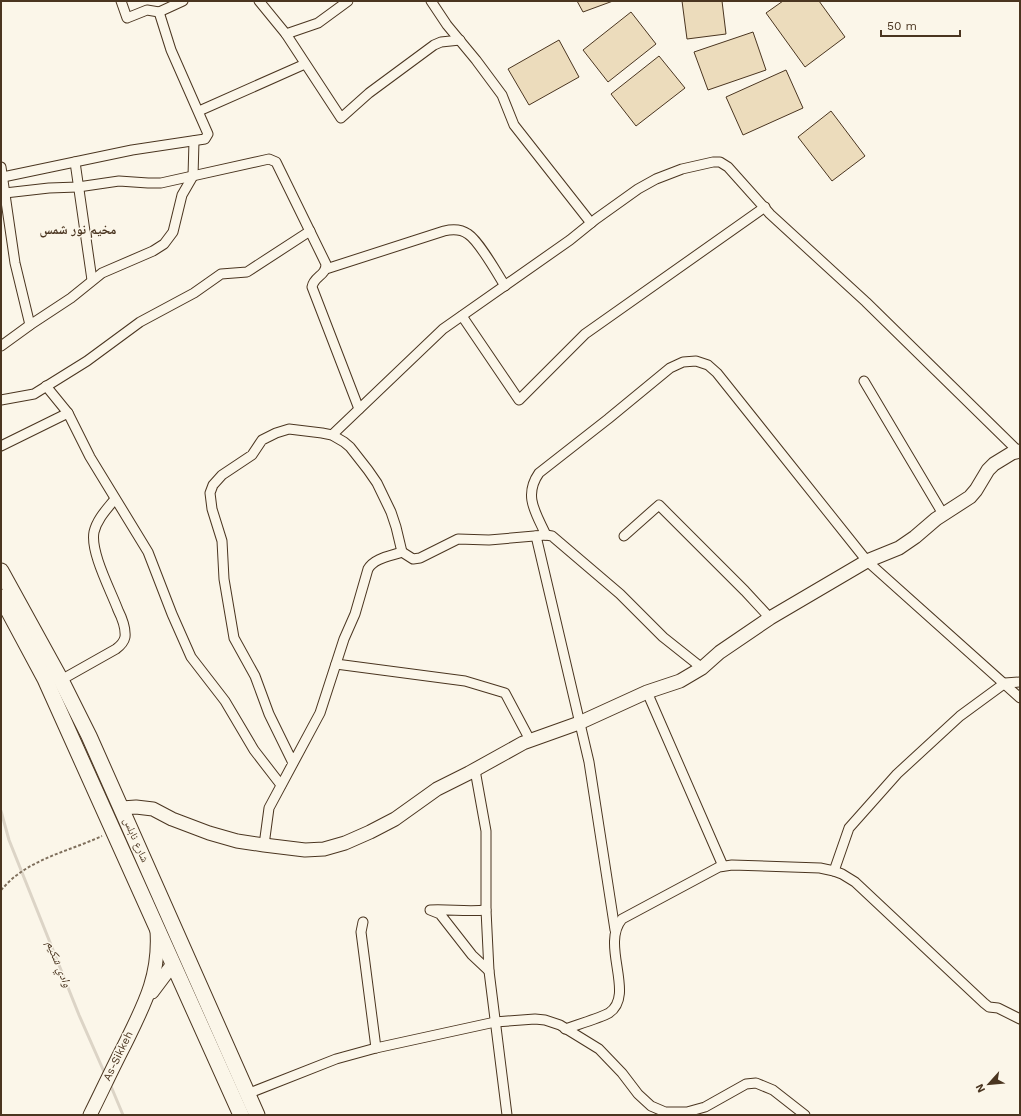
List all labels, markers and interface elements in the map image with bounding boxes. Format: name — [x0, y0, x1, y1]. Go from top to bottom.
scale bar — [881, 12, 960, 38]
text: 50 m — [887, 19, 917, 33]
district label: ِمخيم نور شمس — [40, 222, 116, 239]
street label: شارع نابلس — [120, 816, 152, 864]
water label: وادي شكيم — [41, 939, 75, 991]
street label: As-Sikkeh — [100, 1029, 136, 1083]
north arrow — [969, 1064, 1009, 1104]
text: N — [973, 1082, 988, 1095]

